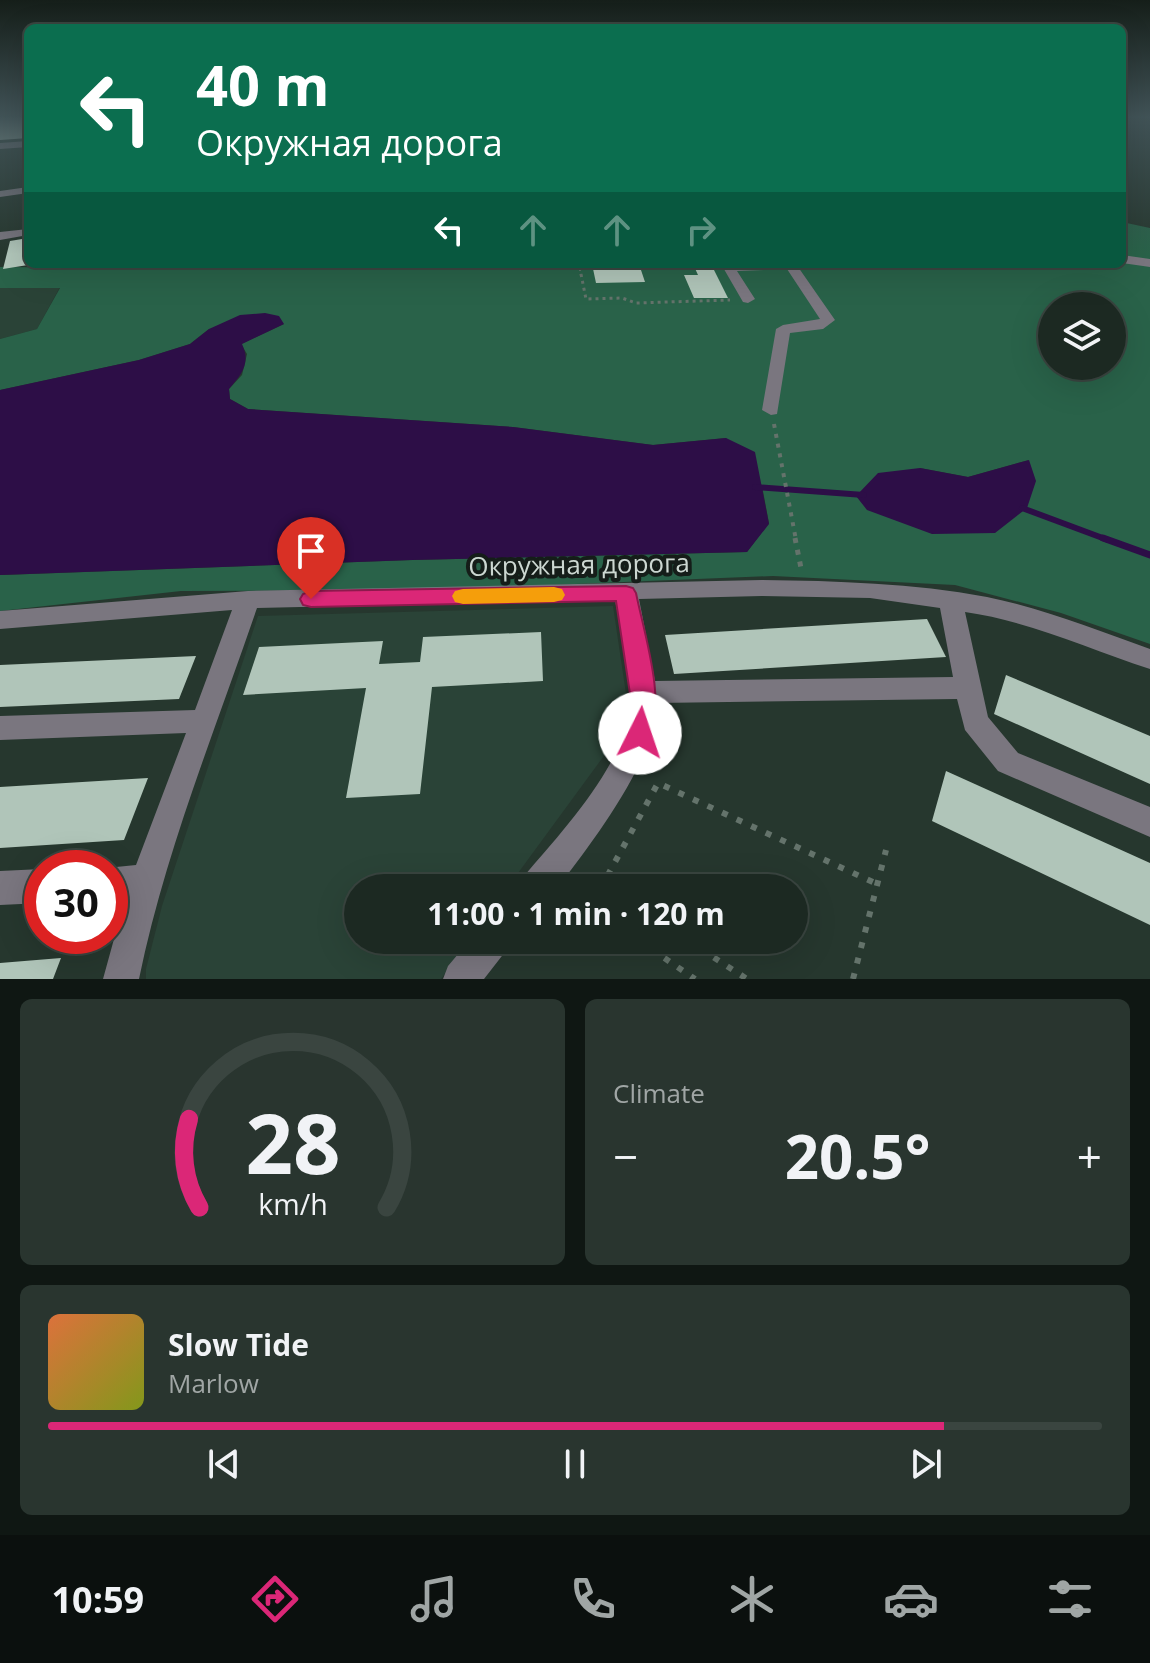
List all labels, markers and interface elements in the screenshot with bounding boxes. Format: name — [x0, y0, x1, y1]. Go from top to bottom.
text: 40 m — [196, 46, 330, 122]
icon: left — [64, 56, 168, 160]
text: Окружная дорога — [196, 118, 503, 167]
icon: left — [427, 208, 471, 252]
icon: ahead — [511, 208, 555, 252]
icon: ahead — [595, 208, 639, 252]
icon: right — [679, 208, 723, 252]
map controls — [1038, 292, 1126, 380]
button: layers — [1038, 292, 1126, 380]
pin — [277, 517, 345, 599]
icon: arrive — [289, 529, 333, 573]
street label: Окружная дорога — [468, 544, 690, 584]
position arrow — [598, 691, 682, 775]
speed limit sign: 30 — [24, 850, 128, 954]
text: 11:00 · 1 min · 120 m — [427, 893, 725, 934]
text: Climate — [613, 1075, 705, 1111]
text: 28 — [245, 1085, 340, 1198]
text: 20.5° — [785, 1115, 930, 1197]
text: − — [613, 1126, 638, 1186]
text: + — [1077, 1126, 1102, 1186]
text: km/h — [258, 1184, 327, 1223]
text: Slow Tide — [168, 1324, 309, 1365]
text: Marlow — [168, 1365, 259, 1401]
icon: previous — [202, 1442, 246, 1486]
icon: pause — [553, 1442, 597, 1486]
icon: next — [904, 1442, 948, 1486]
icon: directions — [247, 1571, 303, 1627]
icon: music — [406, 1571, 462, 1627]
icon: phone — [565, 1571, 621, 1627]
icon: climate — [724, 1571, 780, 1627]
icon: car — [883, 1571, 939, 1627]
icon: filters — [1042, 1571, 1098, 1627]
text: 10:59 — [52, 1575, 144, 1624]

